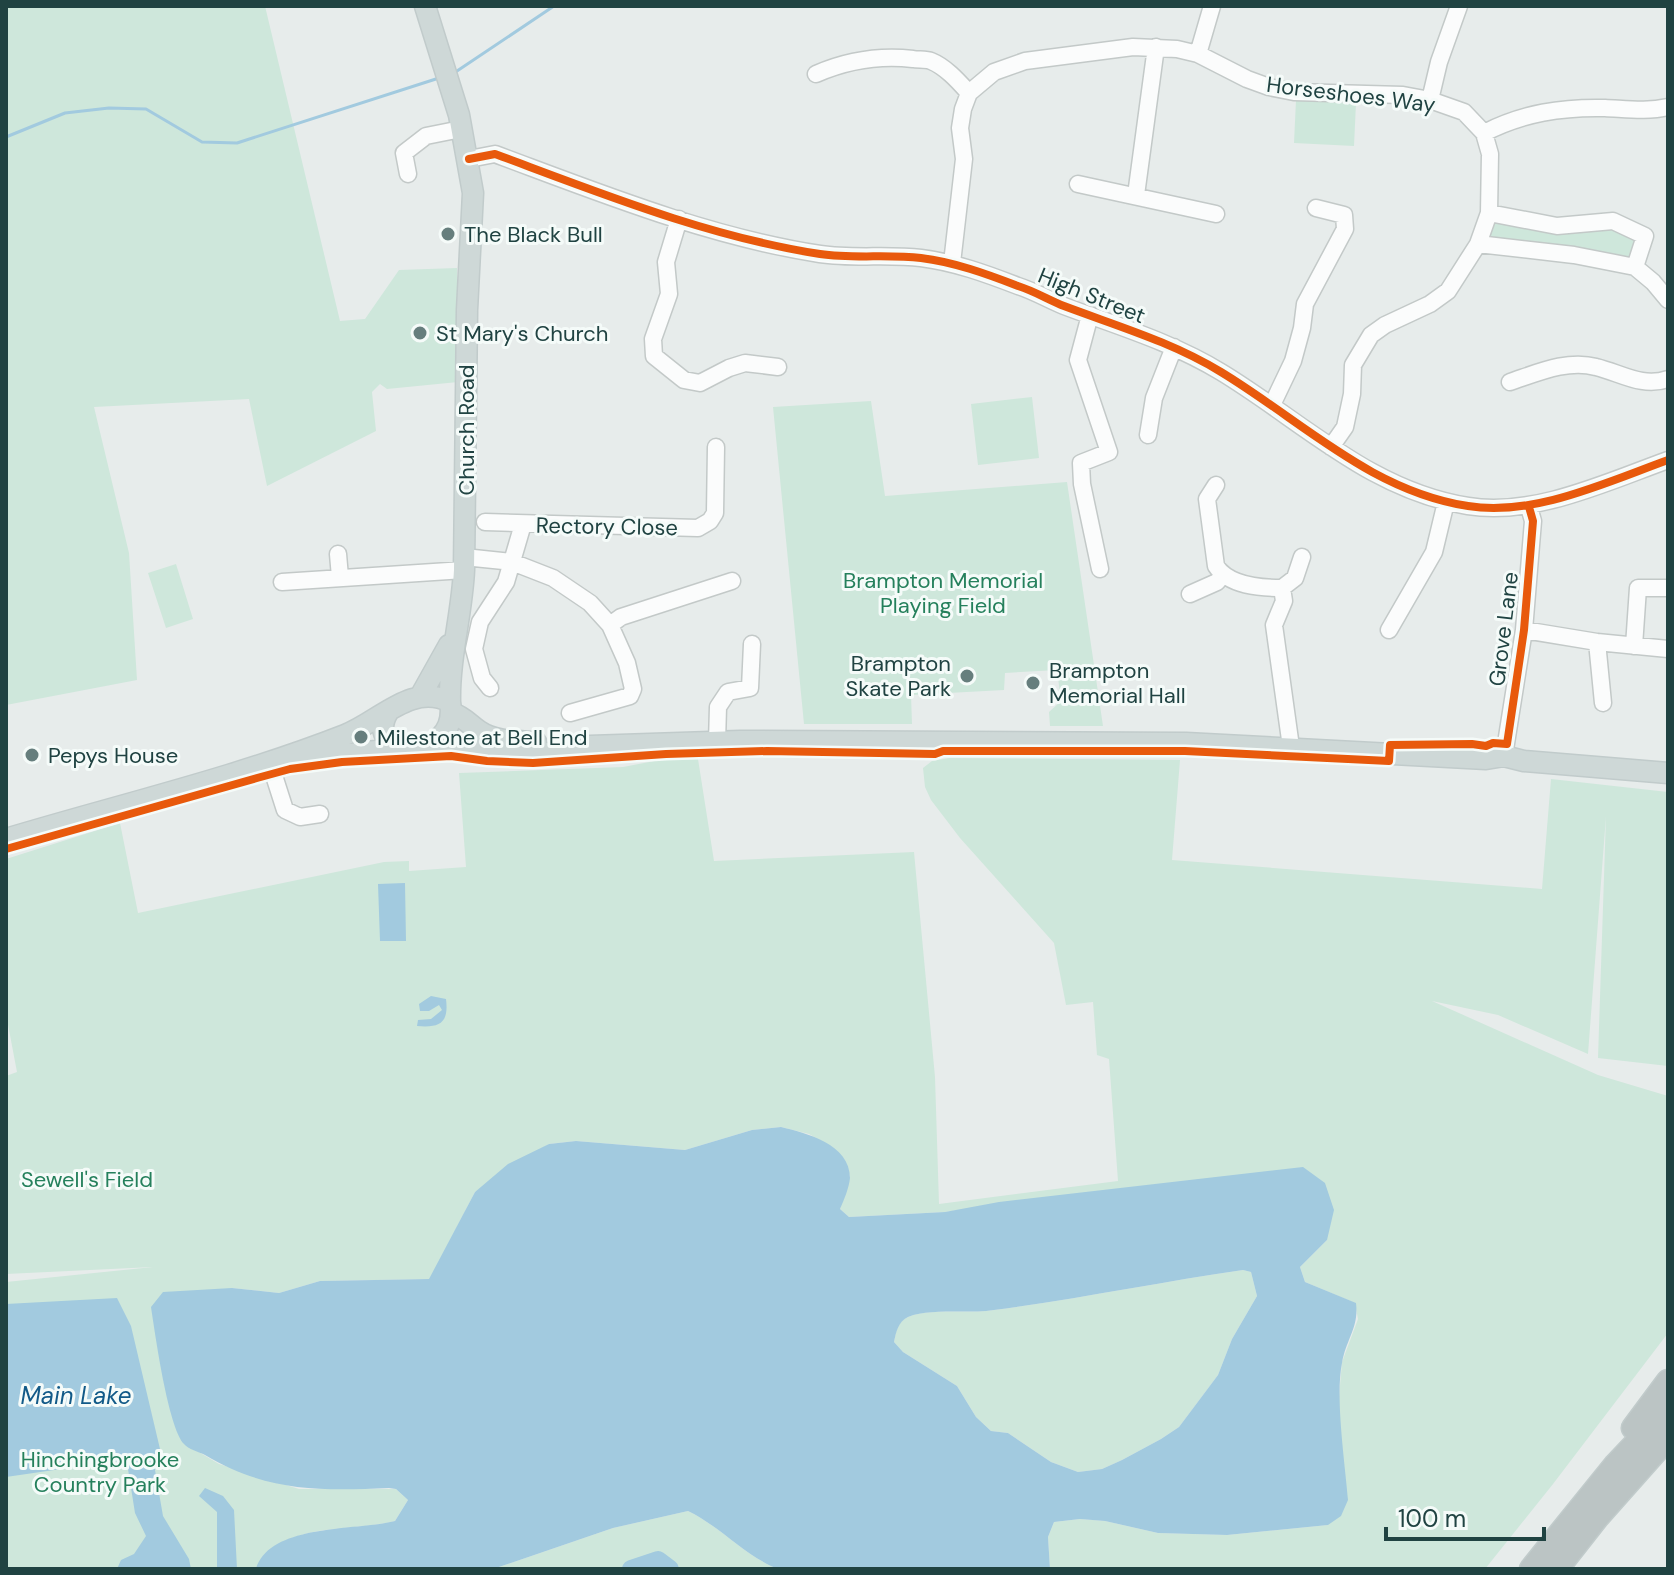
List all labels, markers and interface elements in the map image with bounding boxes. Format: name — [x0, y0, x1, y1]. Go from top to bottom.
street label: Horseshoes Way — [1265, 70, 1437, 119]
place label: The Black Bull — [464, 220, 603, 249]
marker: The Black Bull — [439, 225, 457, 243]
street label: High Street — [1034, 261, 1150, 330]
place label: St Mary's Church — [436, 319, 608, 348]
marker: St Mary's Church — [411, 324, 429, 342]
street label: Church Road — [452, 364, 481, 496]
street label: Rectory Close — [536, 511, 678, 542]
park label: Brampton Memorial Playing Field — [843, 566, 1043, 620]
street label: Grove Lane — [1482, 570, 1525, 688]
place label: Brampton Skate Park — [845, 649, 951, 703]
place label: Brampton Memorial Hall — [1049, 656, 1186, 710]
marker: Brampton Skate Park — [958, 667, 976, 685]
marker: Brampton Memorial Hall — [1024, 674, 1042, 692]
place label: Milestone at Bell End — [377, 723, 588, 752]
marker: Milestone at Bell End — [352, 728, 370, 746]
place label: Pepys House — [48, 741, 178, 770]
marker: Pepys House — [23, 746, 41, 764]
park label: Sewell's Field — [21, 1165, 153, 1194]
water label: Main Lake — [20, 1380, 132, 1411]
park label: Hinchingbrooke Country Park — [21, 1445, 179, 1499]
scale bar — [1386, 1491, 1544, 1541]
text: 100 m — [1398, 1503, 1466, 1534]

